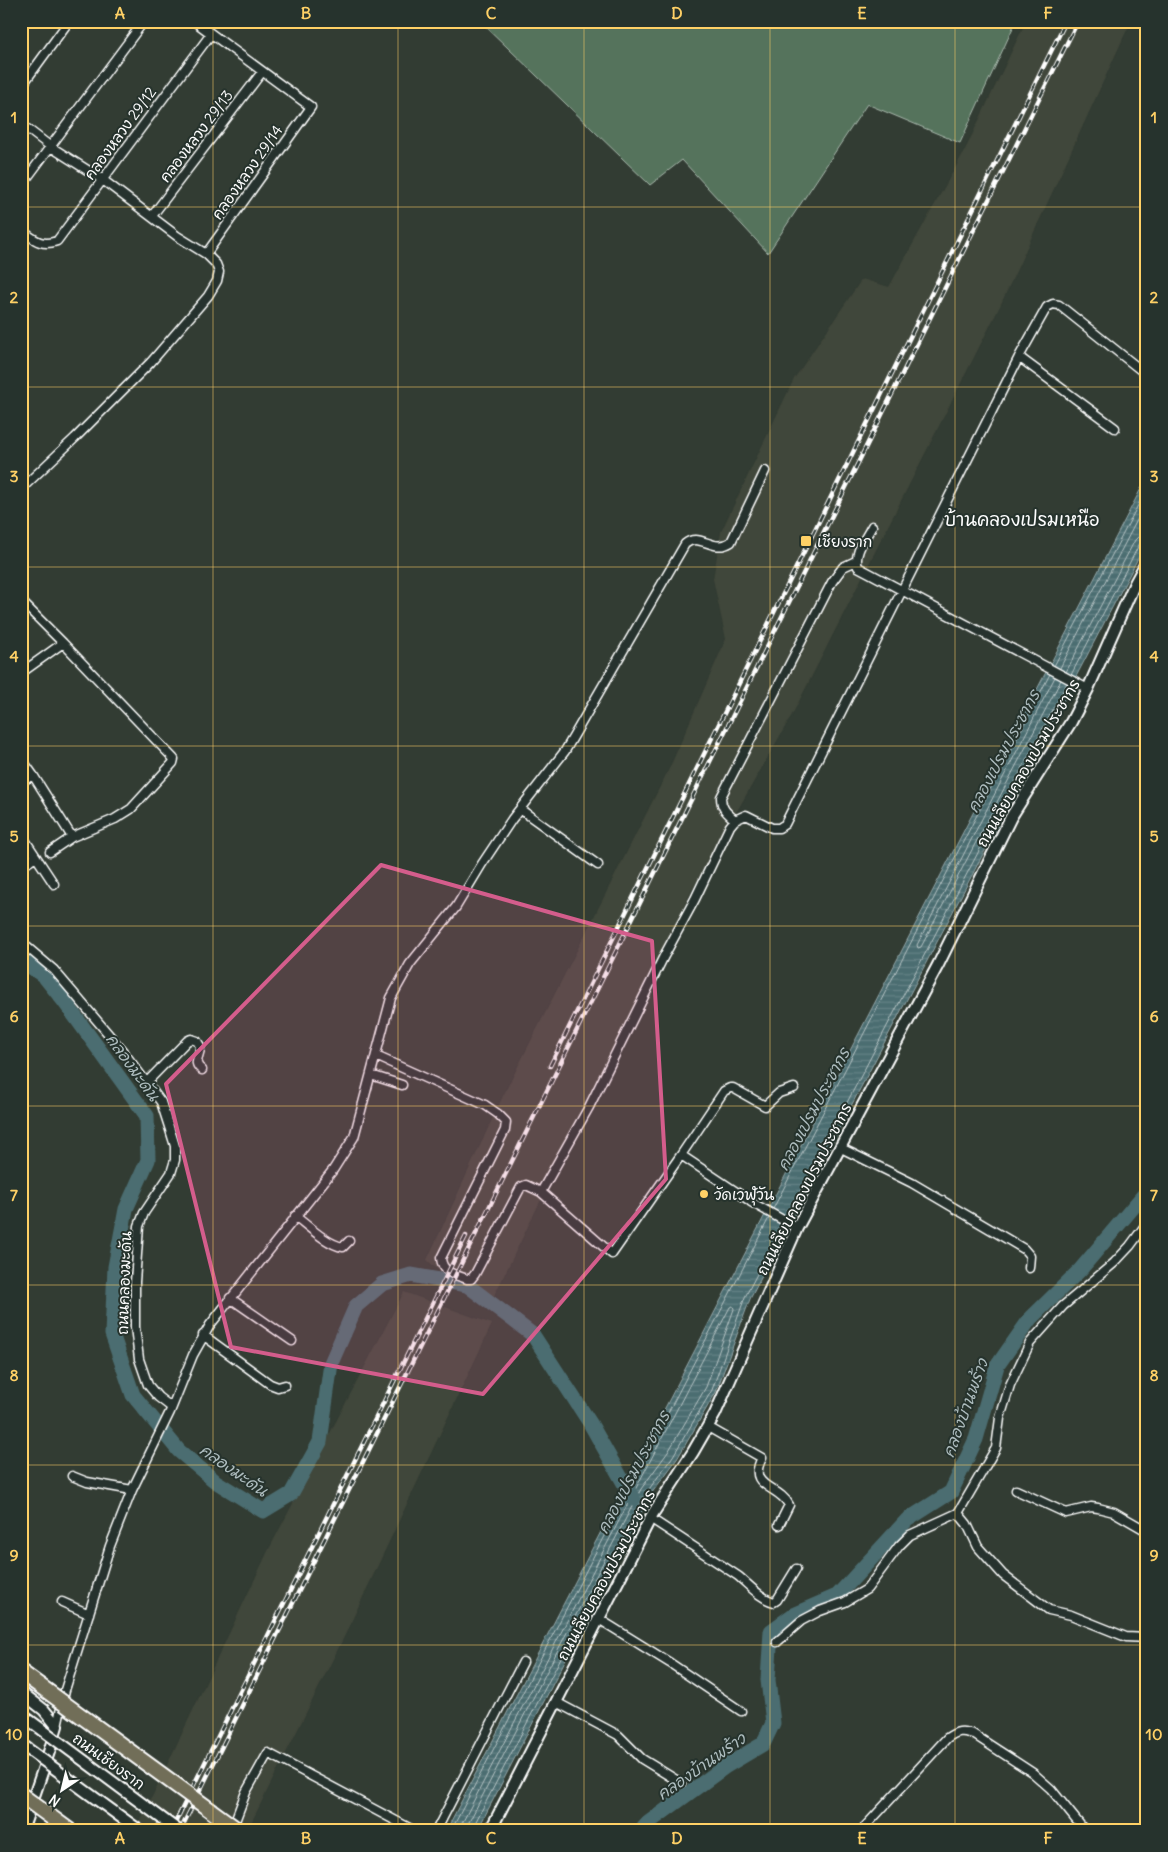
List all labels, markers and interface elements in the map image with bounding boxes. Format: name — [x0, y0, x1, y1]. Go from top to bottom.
text: A — [115, 3, 125, 23]
text: B — [301, 3, 312, 23]
text: C — [486, 3, 497, 23]
text: D — [671, 3, 683, 23]
text: E — [857, 3, 867, 23]
text: F — [1043, 3, 1053, 23]
street label: คลองหลวง 29/12 — [80, 83, 160, 183]
street label: คลองหลวง 29/13 — [155, 86, 237, 186]
text: 1 — [11, 107, 17, 127]
text: 1 — [1151, 107, 1157, 127]
street label: คลองหลวง 29/14 — [208, 121, 287, 223]
text: 2 — [10, 287, 19, 307]
text: 2 — [1150, 287, 1159, 307]
text: 3 — [9, 466, 19, 486]
text: 3 — [1149, 466, 1159, 486]
district label: บ้านคลองเปรมเหนือ — [944, 508, 1100, 531]
place label: เชียงราก — [817, 532, 872, 551]
marker: เชียงราก — [799, 534, 813, 548]
text: 4 — [9, 646, 19, 666]
text: 4 — [1149, 646, 1159, 666]
street label: ถนนเลียบคลองเปรมประชากร — [972, 676, 1084, 850]
water label: คลองเปรมประชากร — [962, 685, 1044, 816]
text: 5 — [9, 826, 19, 846]
text: 5 — [1149, 826, 1159, 846]
text: 6 — [9, 1006, 19, 1026]
text: 6 — [1149, 1006, 1159, 1026]
water label: คลองมะดัน — [102, 1029, 164, 1105]
water label: คลองเปรมประชากร — [772, 1043, 854, 1174]
street label: ถนนเลียบคลองเปรมประชากร — [752, 1100, 856, 1278]
text: 7 — [10, 1185, 18, 1205]
place label: วัดเวฬุวัน — [714, 1185, 775, 1206]
text: 7 — [1150, 1185, 1158, 1205]
marker: วัดเวฬุวัน — [698, 1188, 710, 1200]
street label: ถนนคลองมะดัน — [113, 1230, 135, 1335]
water label: คลองบ้านพร้าว — [938, 1354, 993, 1460]
text: 8 — [9, 1365, 19, 1385]
text: 8 — [1149, 1365, 1159, 1385]
water label: คลองเปรมประชากร — [592, 1406, 674, 1537]
water label: คลองมะดัน — [196, 1439, 272, 1501]
street label: ถนนเลียบคลองเปรมประชากร — [553, 1486, 659, 1664]
text: 9 — [9, 1545, 19, 1565]
text: 9 — [1149, 1545, 1159, 1565]
text: 10 — [6, 1724, 22, 1744]
text: 10 — [1146, 1724, 1162, 1744]
water label: คลองบ้านพร้าว — [653, 1727, 751, 1804]
street label: ถนนเชียงราก — [69, 1728, 149, 1794]
north arrow — [38, 1764, 88, 1814]
text: N — [45, 1790, 64, 1811]
text: A — [115, 1828, 125, 1848]
text: B — [301, 1828, 312, 1848]
text: C — [486, 1828, 497, 1848]
text: D — [671, 1828, 683, 1848]
text: E — [857, 1828, 867, 1848]
text: F — [1043, 1828, 1053, 1848]

